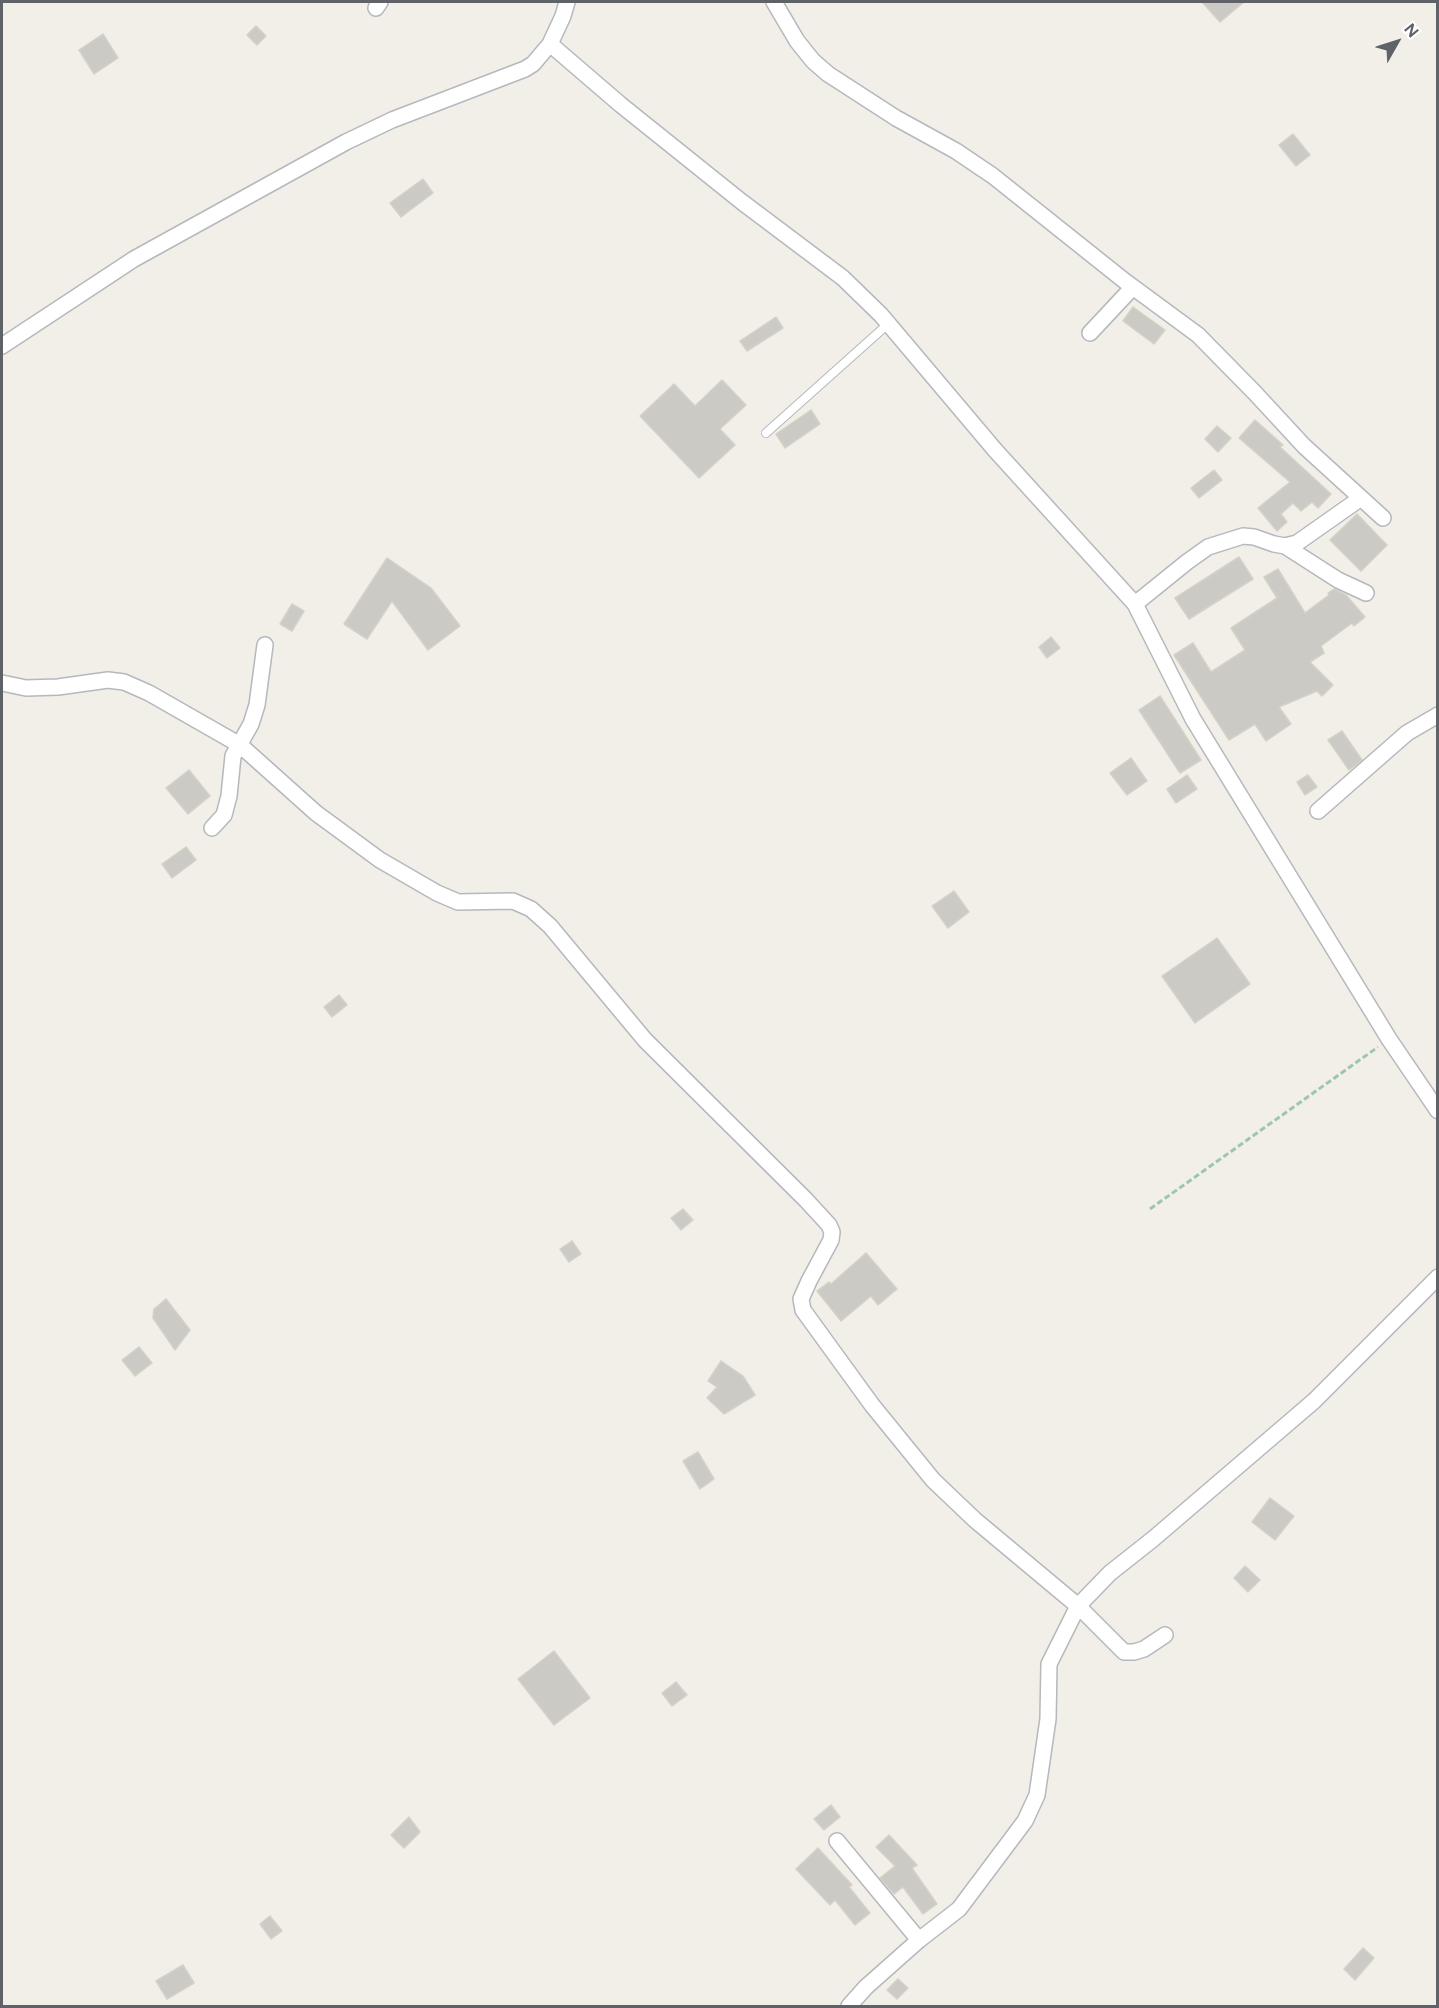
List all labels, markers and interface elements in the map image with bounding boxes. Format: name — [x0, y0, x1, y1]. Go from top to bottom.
north arrow — [1367, 12, 1427, 72]
text: N — [1400, 20, 1423, 41]

